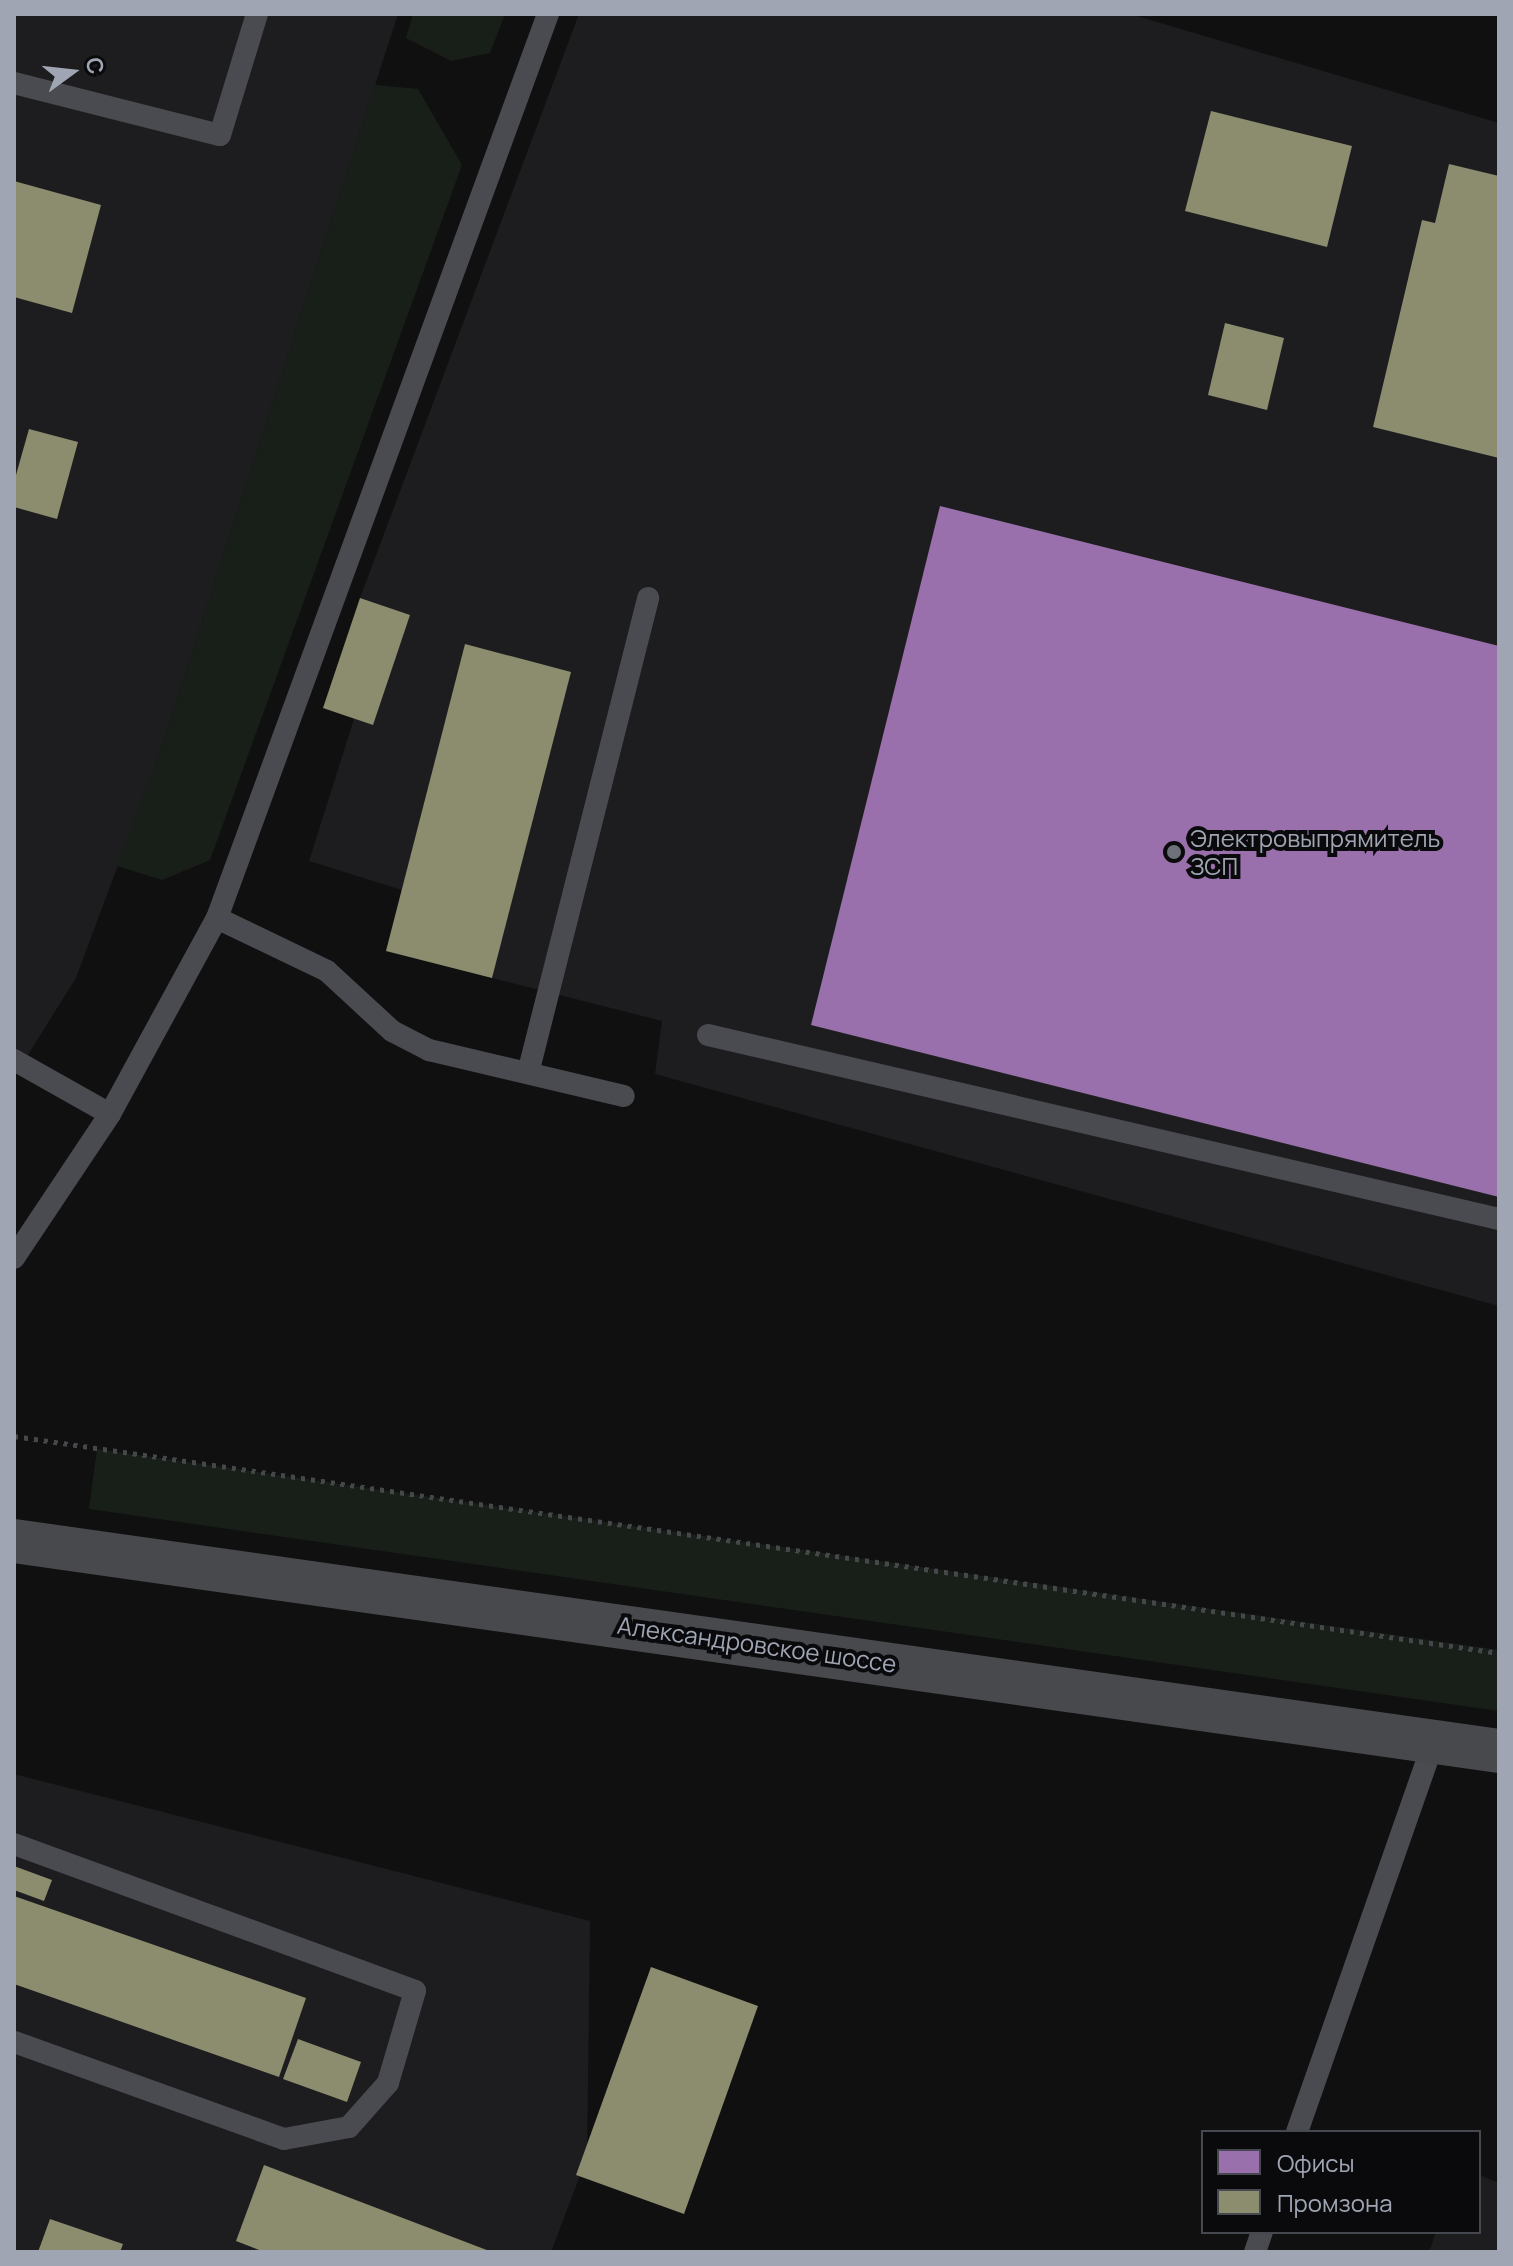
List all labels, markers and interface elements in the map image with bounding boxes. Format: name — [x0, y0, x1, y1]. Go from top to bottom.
north arrow — [32, 32, 112, 112]
text: С — [79, 54, 112, 78]
place label: Электровыпрямитель ЗСП — [1190, 824, 1440, 880]
marker: Электровыпрямитель ЗСП — [1165, 843, 1183, 861]
street label: Александровское шоссе — [616, 1610, 898, 1678]
legend — [1201, 2130, 1481, 2234]
text: Офисы — [1277, 2146, 1355, 2179]
text: Промзона — [1277, 2186, 1392, 2219]

